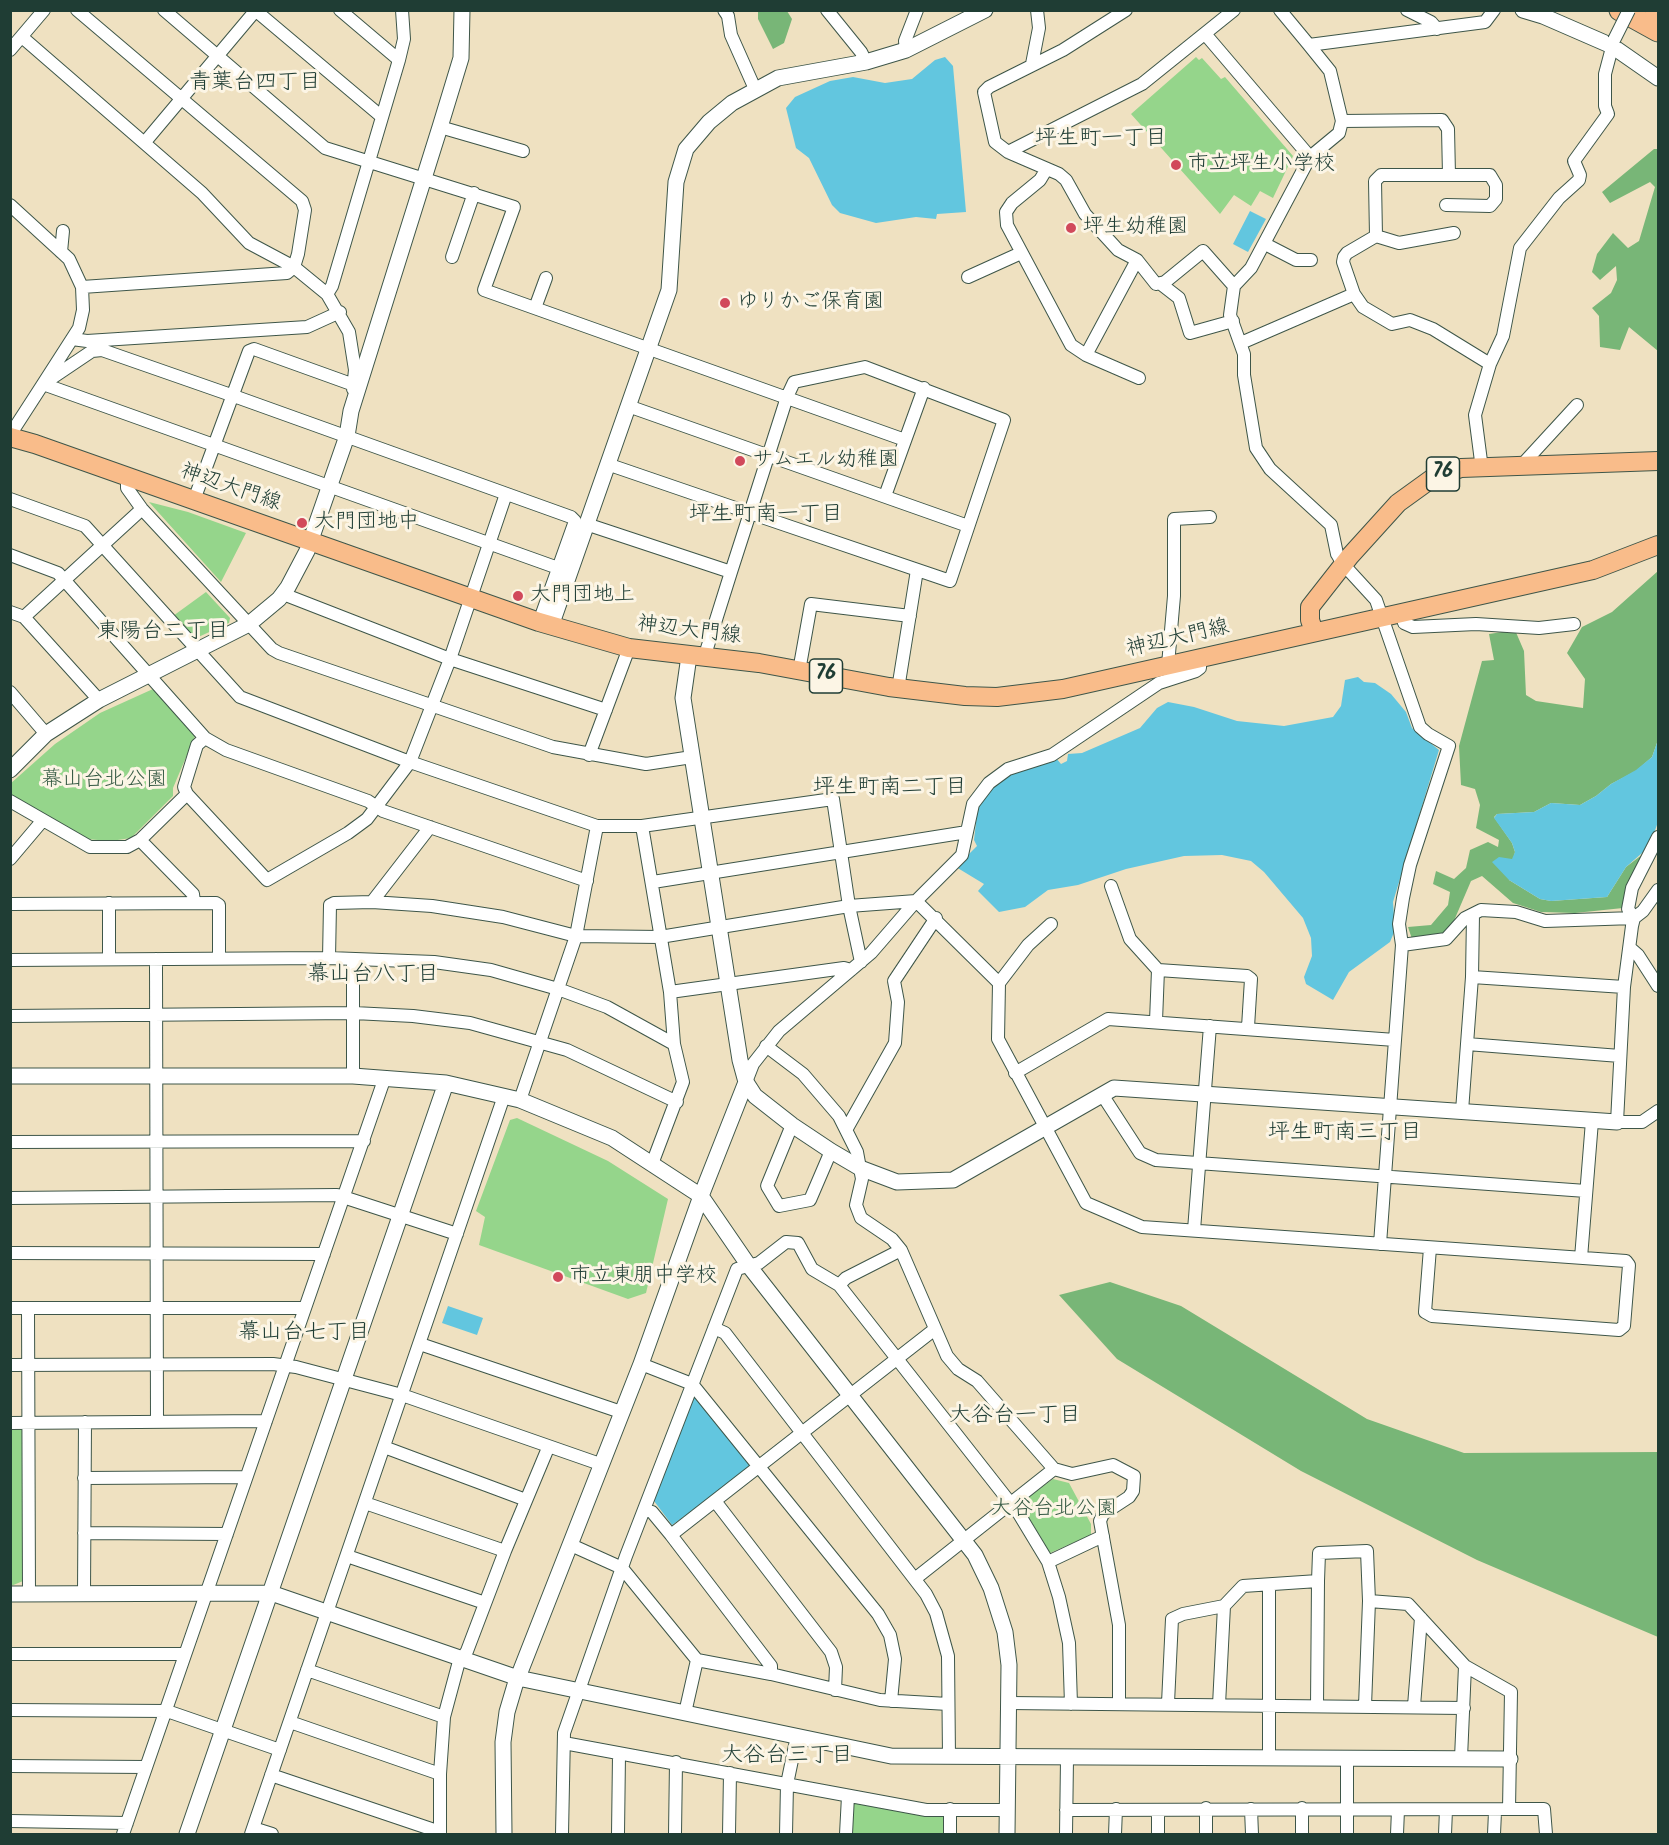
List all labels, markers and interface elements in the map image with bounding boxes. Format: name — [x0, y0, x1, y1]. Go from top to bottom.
district label: 青葉台四丁目 — [189, 71, 321, 97]
district label: 坪生町一丁目 — [1035, 127, 1167, 153]
place label: 市立坪生小学校 — [1188, 152, 1335, 178]
marker: 市立坪生小学校 — [1169, 158, 1183, 172]
place label: 坪生幼稚園 — [1083, 215, 1188, 241]
marker: 坪生幼稚園 — [1064, 221, 1078, 235]
place label: ゆりかご保育園 — [737, 290, 884, 316]
marker: ゆりかご保育園 — [718, 296, 732, 310]
place label: サムエル幼稚園 — [752, 448, 899, 474]
marker: サムエル幼稚園 — [733, 454, 747, 468]
road number: 76 — [1426, 457, 1460, 491]
street label: 神辺大門線 — [176, 460, 284, 518]
district label: 坪生町南一丁目 — [689, 503, 843, 529]
place label: 大門団地中 — [314, 510, 419, 536]
marker: 大門団地中 — [295, 516, 309, 530]
place label: 大門団地上 — [530, 583, 635, 609]
marker: 大門団地上 — [511, 589, 525, 603]
street label: 神辺大門線 — [635, 613, 743, 651]
street label: 神辺大門線 — [1124, 616, 1232, 664]
district label: 東陽台二丁目 — [97, 620, 229, 646]
road number: 76 — [810, 659, 842, 693]
park label: 幕山台北公園 — [41, 768, 167, 794]
district label: 坪生町南二丁目 — [813, 776, 967, 802]
district label: 幕山台八丁目 — [307, 963, 439, 989]
district label: 坪生町南三丁目 — [1268, 1121, 1422, 1147]
place label: 市立東朋中学校 — [570, 1264, 717, 1290]
marker: 市立東朋中学校 — [551, 1270, 565, 1284]
district label: 幕山台七丁目 — [238, 1321, 370, 1347]
district label: 大谷台一丁目 — [949, 1404, 1081, 1430]
park label: 大谷台北公園 — [991, 1497, 1117, 1523]
district label: 大谷台三丁目 — [721, 1744, 853, 1770]

